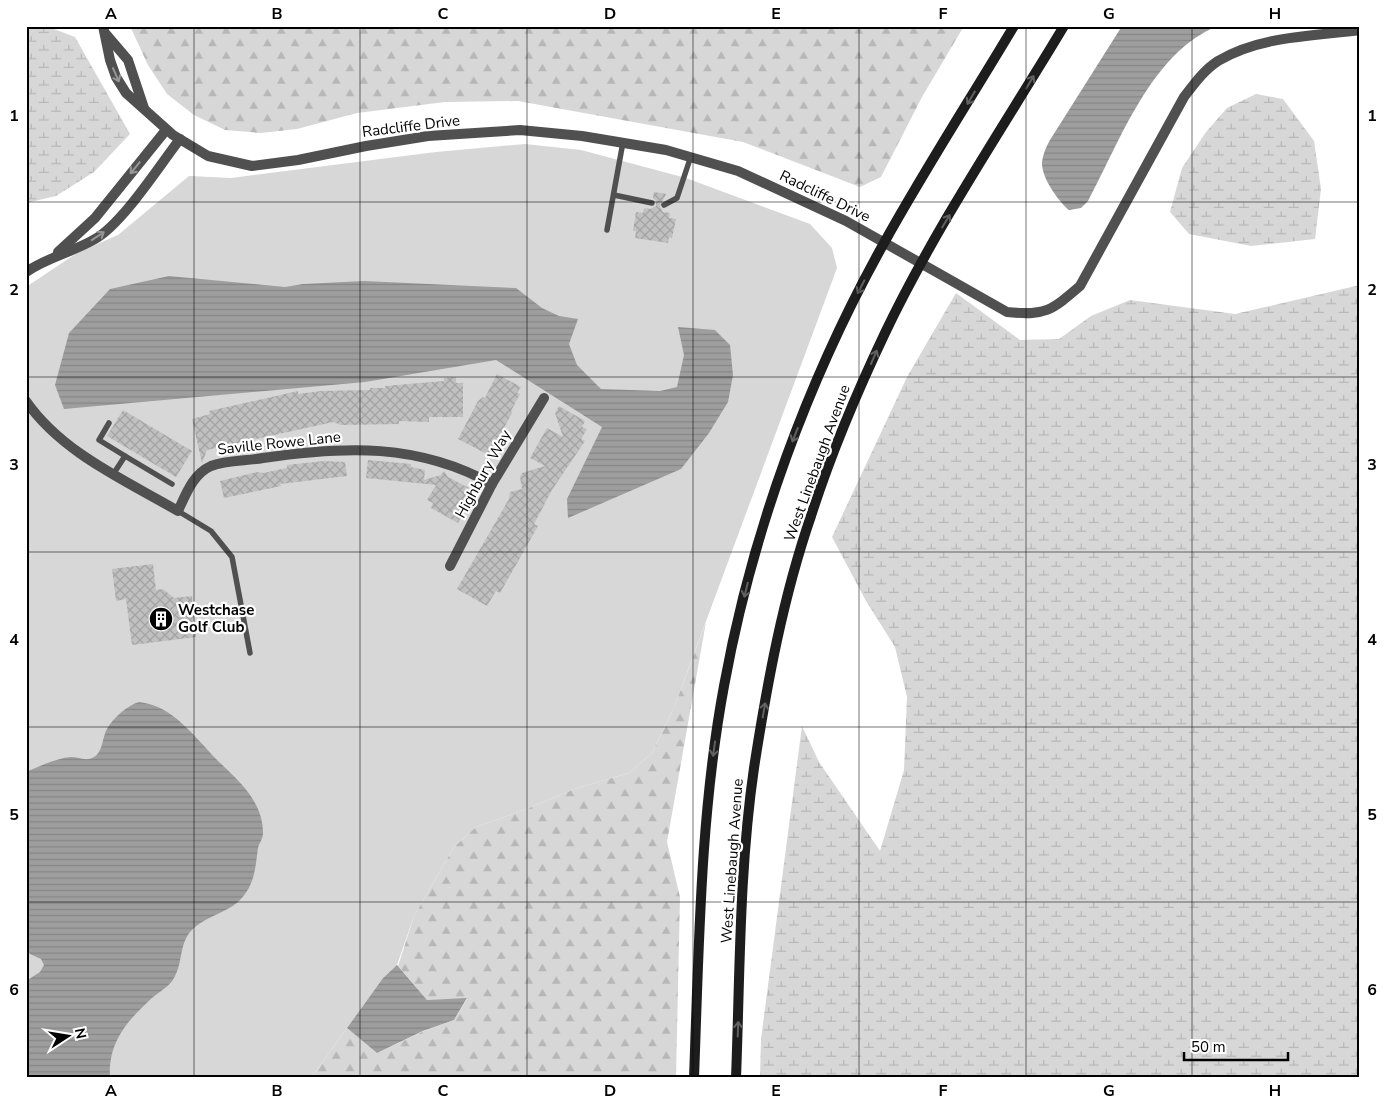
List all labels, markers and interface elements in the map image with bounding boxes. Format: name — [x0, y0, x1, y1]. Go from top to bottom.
text: A — [105, 3, 117, 25]
text: B — [271, 3, 283, 25]
text: C — [438, 3, 449, 25]
text: D — [604, 3, 616, 25]
text: E — [771, 3, 781, 25]
text: F — [939, 3, 948, 25]
text: G — [1103, 3, 1115, 25]
text: H — [1269, 3, 1281, 25]
one-way arrow — [111, 67, 121, 82]
one-way arrow — [1025, 76, 1035, 90]
one-way arrow — [966, 90, 976, 104]
text: 1 — [9, 105, 19, 127]
text: 1 — [1367, 105, 1377, 127]
street label: Radcliffe Drive — [361, 110, 461, 142]
one-way arrow — [130, 161, 141, 174]
street label: Radcliffe Drive — [776, 165, 874, 227]
one-way arrow — [942, 215, 952, 229]
one-way arrow — [91, 231, 105, 241]
text: 2 — [9, 279, 19, 301]
one-way arrow — [856, 279, 866, 294]
text: 2 — [1367, 279, 1377, 301]
one-way arrow — [870, 350, 879, 365]
street label: West Linebaugh Avenue — [779, 382, 855, 544]
street label: Highbury Way — [450, 426, 516, 522]
street label: Saville Rowe Lane — [216, 427, 342, 459]
one-way arrow — [790, 427, 800, 442]
text: 3 — [9, 454, 19, 476]
text: 3 — [1367, 454, 1377, 476]
one-way arrow — [741, 582, 750, 598]
place label: Westchase Golf Club — [178, 600, 254, 637]
building icon: Westchase Golf Club — [148, 606, 174, 632]
text: 4 — [9, 629, 19, 651]
text: 4 — [1367, 629, 1377, 651]
one-way arrow — [760, 703, 770, 719]
one-way arrow — [709, 741, 719, 757]
street label: West Linebaugh Avenue — [716, 778, 748, 944]
text: 5 — [9, 804, 19, 826]
text: 5 — [1367, 804, 1377, 826]
text: 6 — [9, 979, 19, 1001]
text: 6 — [1367, 979, 1377, 1001]
north arrow — [42, 1012, 92, 1062]
one-way arrow — [733, 1021, 743, 1038]
text: N — [70, 1026, 91, 1041]
scale bar — [1184, 1029, 1287, 1061]
text: 50 m — [1191, 1037, 1226, 1057]
text: A — [105, 1080, 117, 1102]
text: B — [271, 1080, 283, 1102]
text: C — [438, 1080, 449, 1102]
text: D — [604, 1080, 616, 1102]
text: E — [771, 1080, 781, 1102]
text: F — [939, 1080, 948, 1102]
text: G — [1103, 1080, 1115, 1102]
text: H — [1269, 1080, 1281, 1102]

